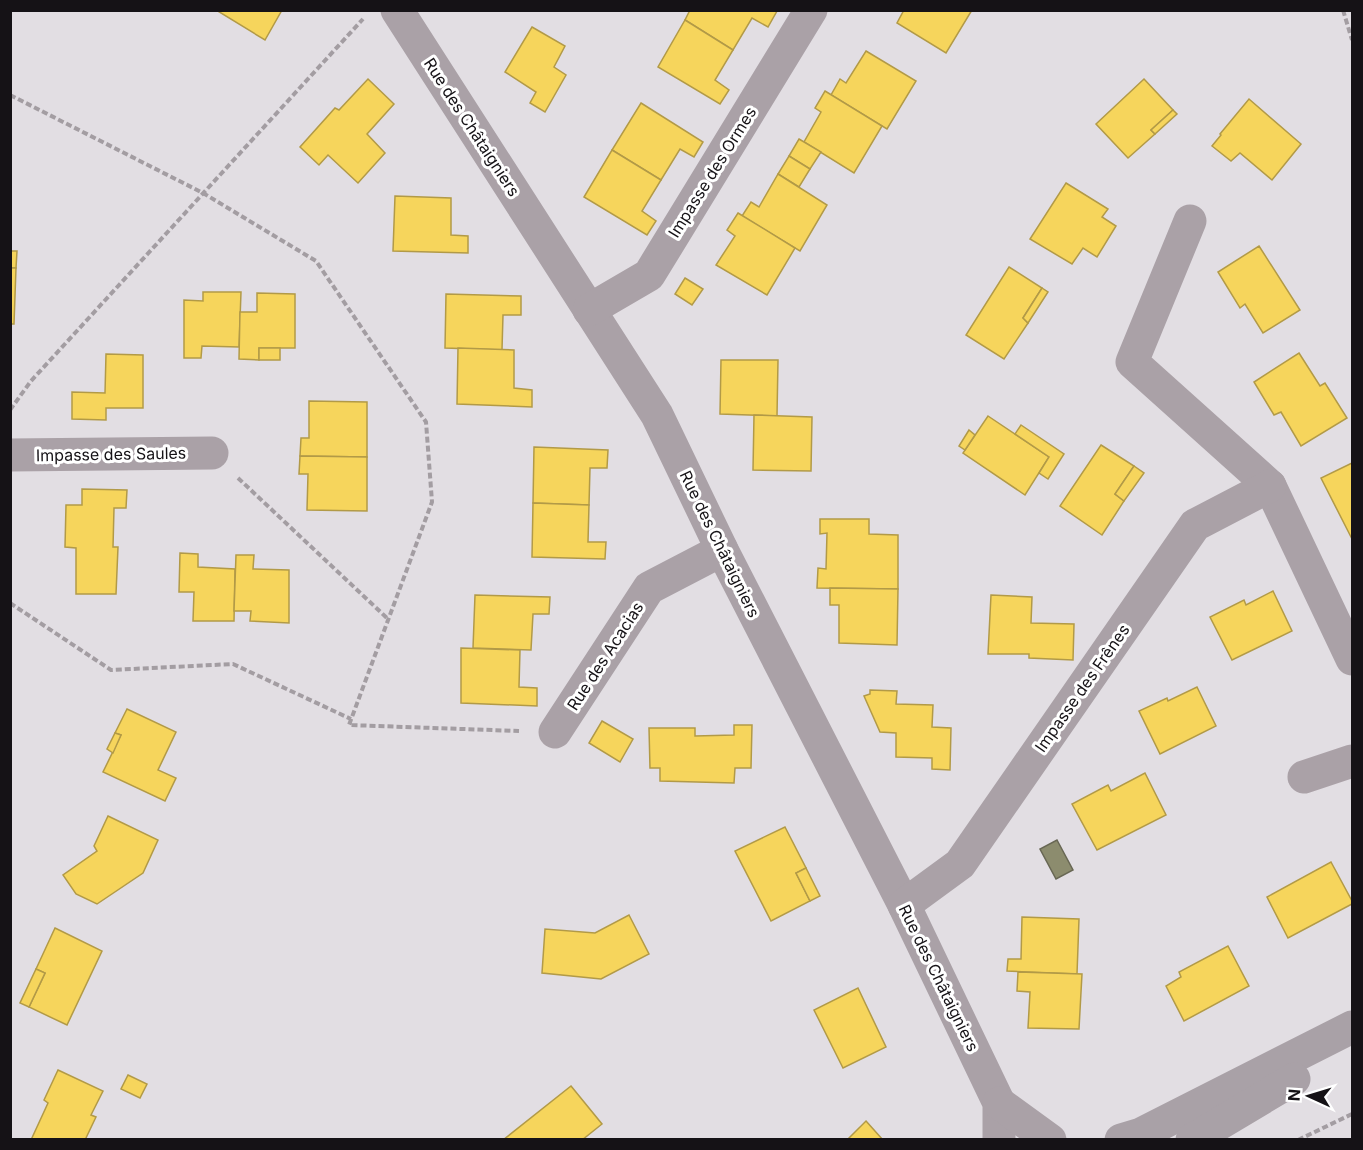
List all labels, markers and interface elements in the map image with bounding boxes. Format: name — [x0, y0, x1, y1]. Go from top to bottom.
street label: Rue des Châtaigniers — [420, 54, 524, 200]
street label: Impasse des Ormes — [664, 103, 760, 241]
street label: Impasse des Saules — [36, 443, 186, 465]
street label: Rue des Châtaigniers — [676, 467, 764, 621]
street label: Rue des Acacias — [562, 598, 648, 714]
street label: Impasse des Frênes — [1030, 620, 1134, 756]
street label: Rue des Châtaigniers — [895, 901, 983, 1055]
north arrow — [1279, 1066, 1339, 1126]
text: N — [1284, 1088, 1304, 1102]

